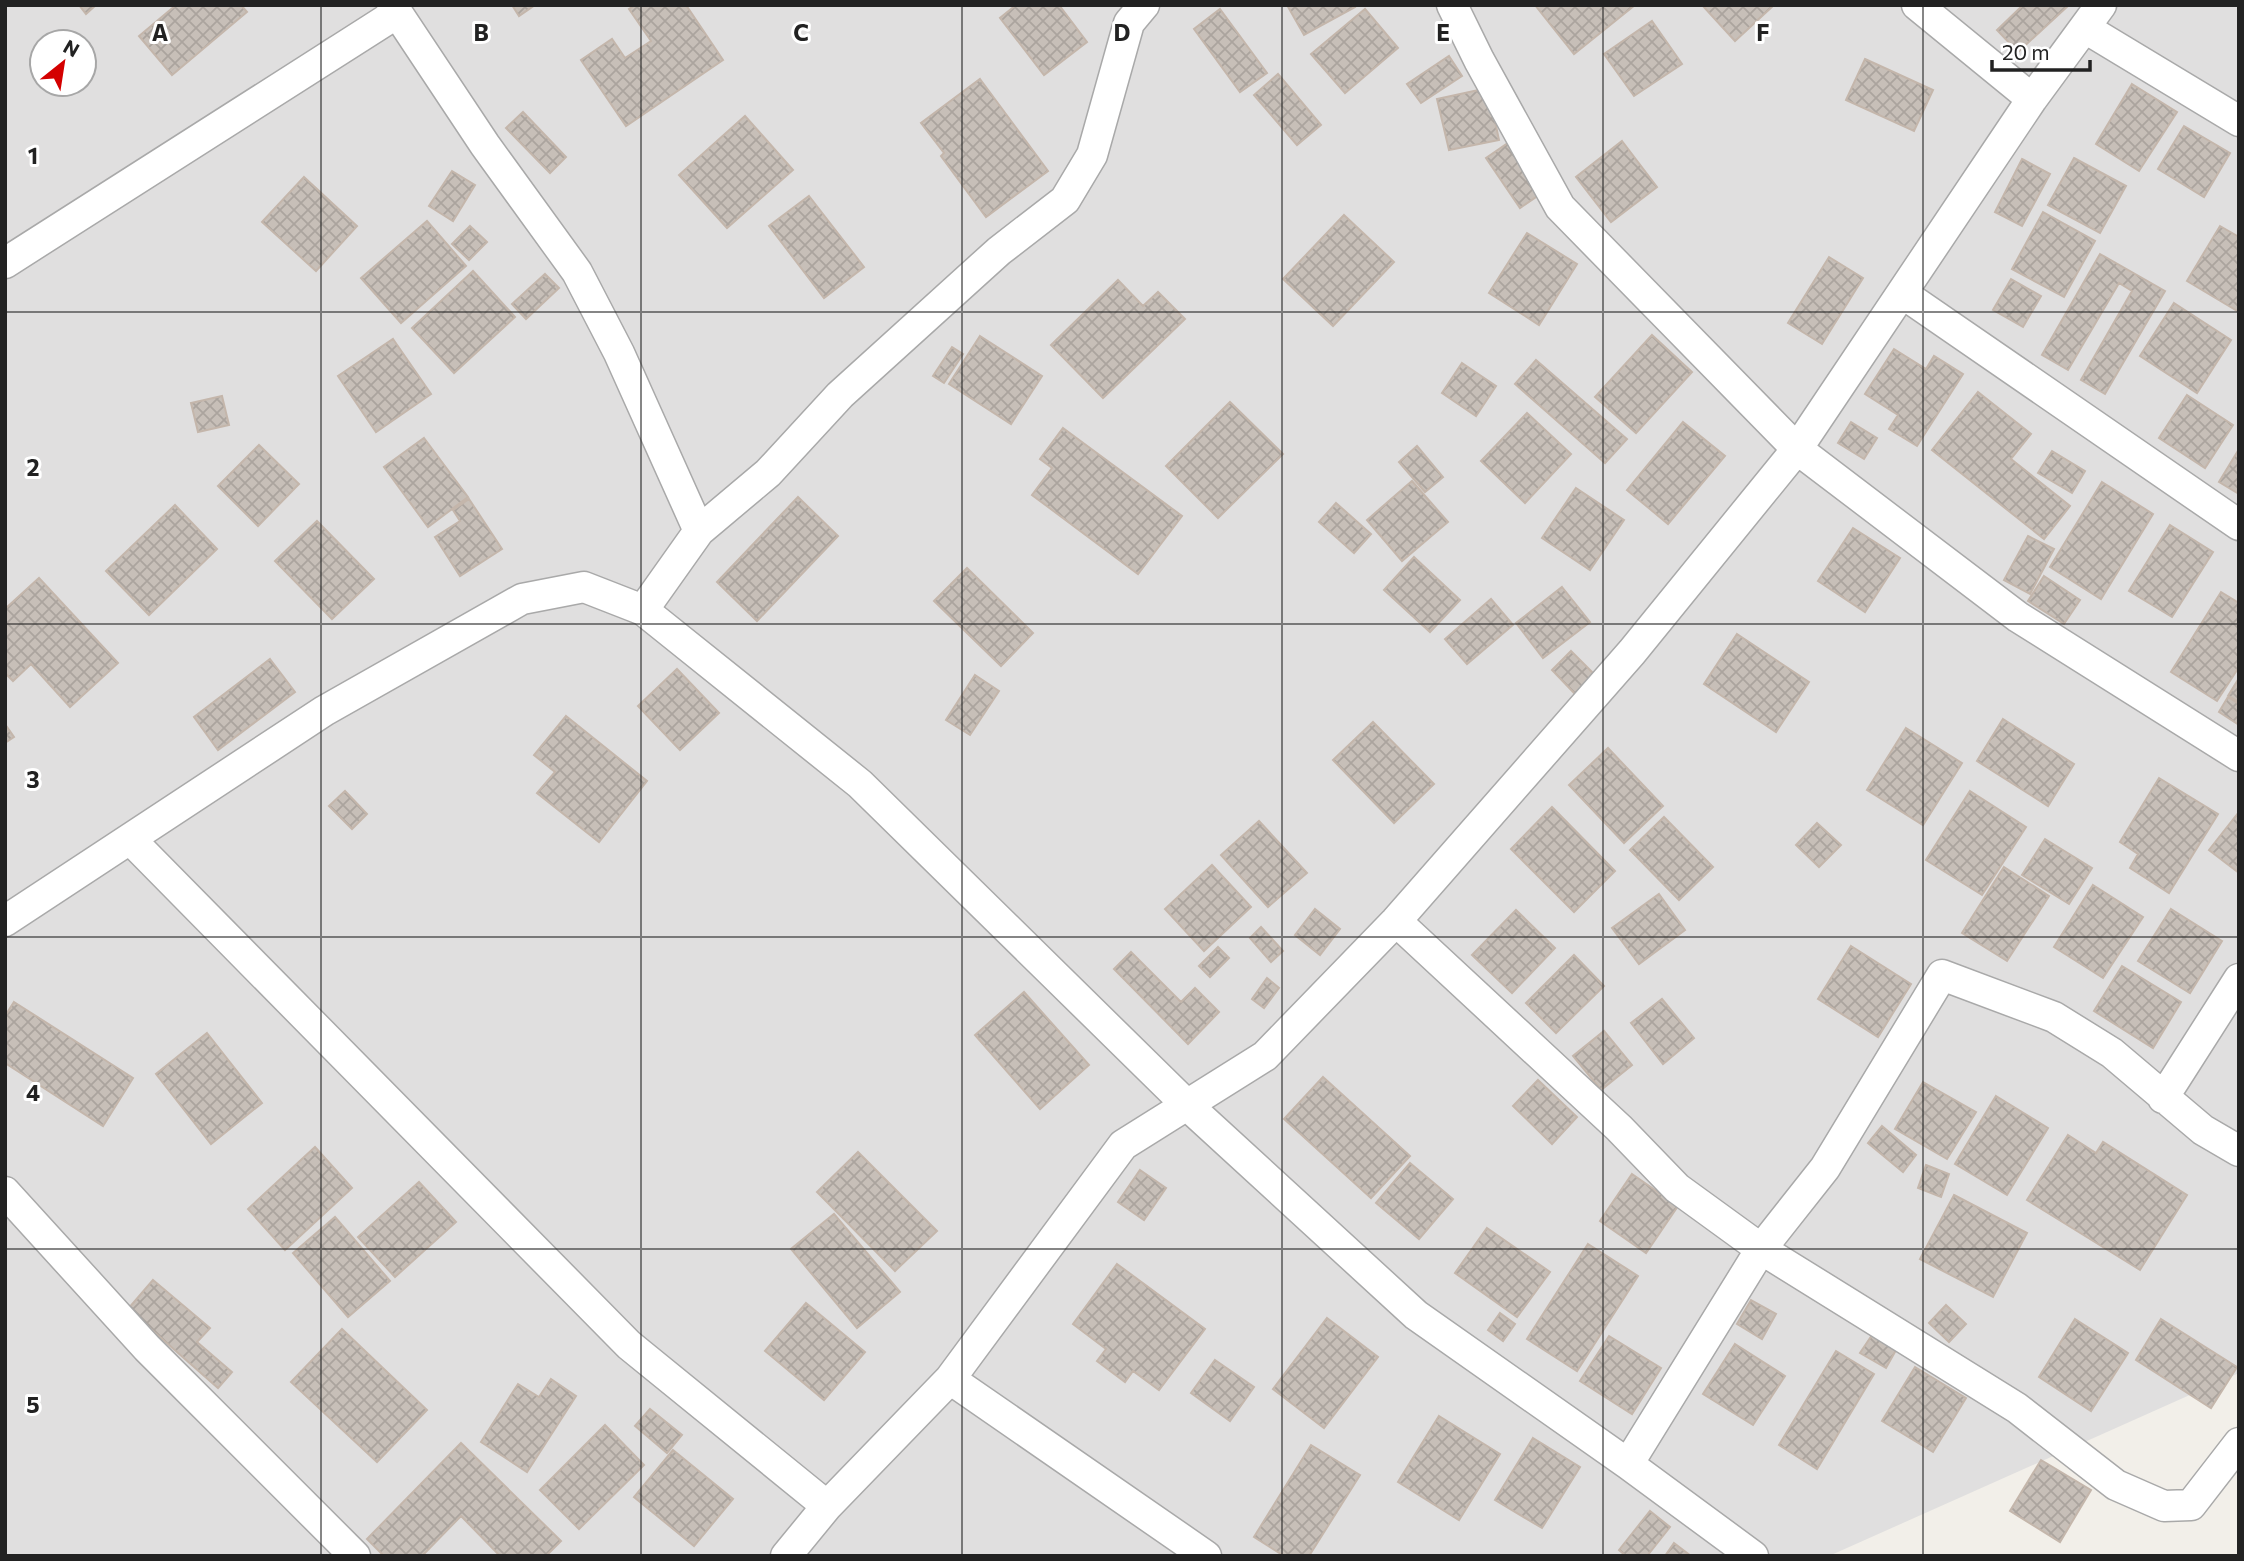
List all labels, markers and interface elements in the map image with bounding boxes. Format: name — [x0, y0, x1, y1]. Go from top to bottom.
text: A — [152, 18, 169, 46]
text: B — [473, 18, 489, 46]
text: C — [793, 18, 809, 46]
text: D — [1114, 18, 1131, 46]
text: E — [1436, 18, 1450, 46]
text: F — [1756, 18, 1770, 46]
north arrow — [28, 28, 98, 98]
scale bar — [1992, 28, 2090, 72]
text: N — [60, 34, 84, 61]
text: 20 m — [2002, 39, 2050, 64]
text: 1 — [28, 141, 38, 169]
text: 2 — [26, 453, 40, 481]
text: 3 — [26, 765, 40, 793]
text: 4 — [26, 1078, 40, 1106]
text: 5 — [26, 1390, 40, 1418]

